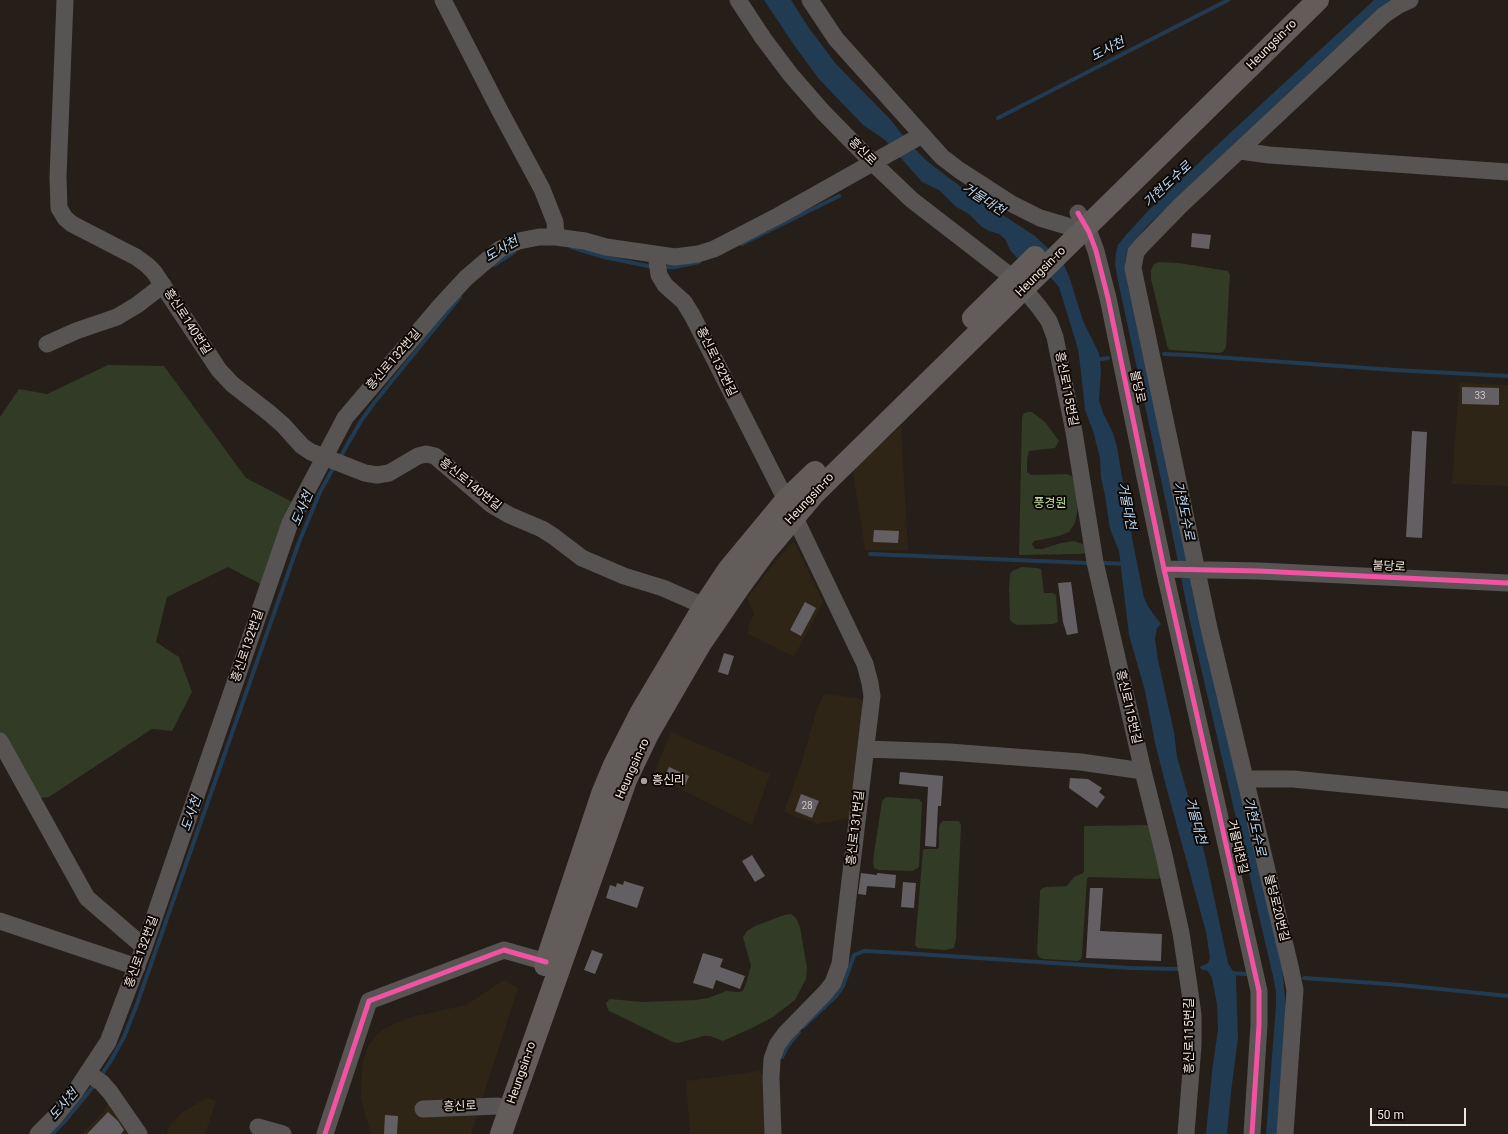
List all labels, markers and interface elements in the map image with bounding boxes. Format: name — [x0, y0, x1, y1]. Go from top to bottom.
street label: Heungsin-ro — [1244, 17, 1300, 73]
water label: 도사천 — [1088, 35, 1128, 65]
street label: 흥신로 — [845, 135, 879, 169]
water label: 가현도수로 — [1141, 159, 1195, 211]
water label: 거물대천 — [959, 180, 1007, 220]
water label: 도사천 — [483, 234, 521, 266]
street label: Heungsin-ro — [1013, 244, 1069, 300]
street label: 흥신로140번길 — [160, 286, 214, 358]
street label: 흥신로132번길 — [693, 325, 739, 399]
street label: 흥신로132번길 — [364, 327, 424, 393]
street label: 흥신로115번길 — [1052, 351, 1080, 427]
street label: 불당로 — [1127, 369, 1147, 405]
house number: 33 — [1474, 390, 1486, 402]
street label: 흥신로140번길 — [436, 456, 504, 514]
street label: Heungsin-ro — [783, 470, 837, 528]
water label: 가현도수로 — [1169, 480, 1197, 542]
water label: 거물대천 — [1114, 481, 1138, 531]
water label: 도사천 — [289, 489, 317, 529]
park label: 풍경원 — [1033, 497, 1067, 511]
street label: 불당로 — [1372, 559, 1406, 575]
street label: 흥신로132번길 — [229, 608, 267, 684]
street label: 흥신로115번길 — [1113, 669, 1143, 745]
street label: Heungsin-ro — [613, 736, 653, 802]
place label: 흥신리 — [652, 774, 685, 788]
marker: 흥신리 — [639, 776, 649, 786]
street label: 흥신로131번길 — [844, 790, 868, 866]
water label: 도사천 — [179, 794, 205, 834]
water label: 거물대천 — [1181, 796, 1209, 846]
water label: 가현도수로 — [1240, 796, 1268, 858]
house number: 28 — [801, 800, 813, 812]
street label: 거물대천길 — [1224, 818, 1250, 876]
street label: 불당로20번길 — [1261, 873, 1291, 943]
street label: 흥신로132번길 — [122, 914, 162, 990]
street label: 흥신로115번길 — [1183, 998, 1197, 1074]
street label: Heungsin-ro — [505, 1040, 539, 1106]
water label: 도사천 — [46, 1086, 82, 1124]
street label: 흥신로 — [443, 1099, 477, 1115]
scale bar — [1372, 1100, 1468, 1126]
text: 50 m — [1377, 1108, 1404, 1122]

